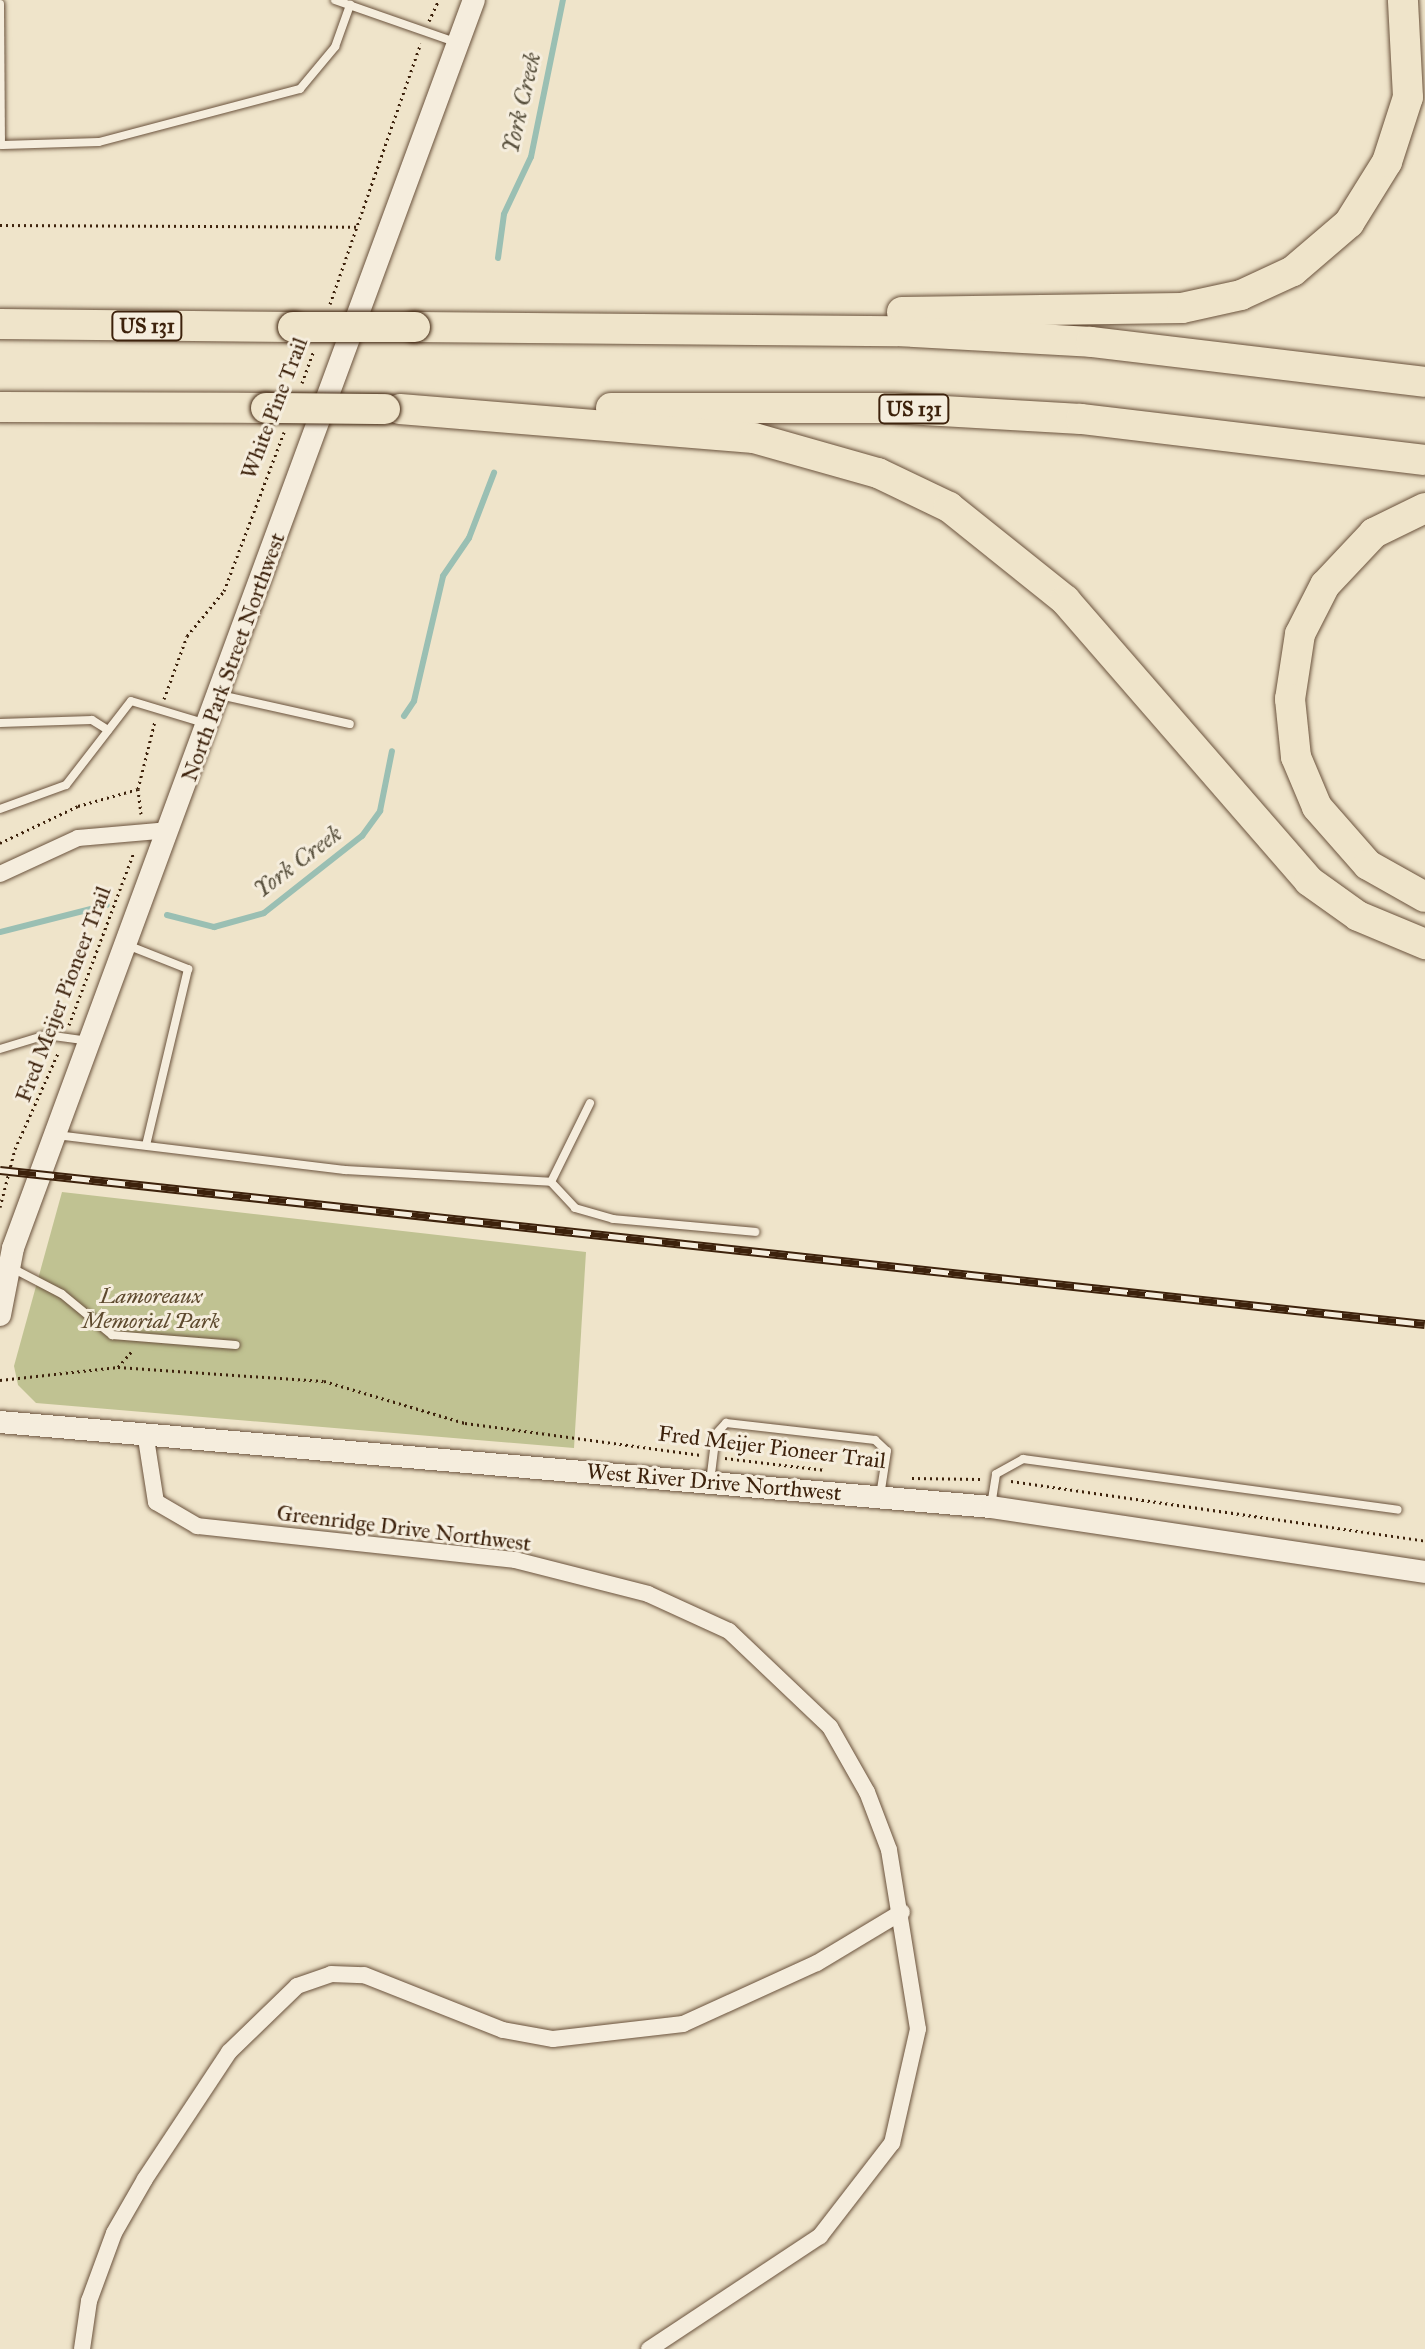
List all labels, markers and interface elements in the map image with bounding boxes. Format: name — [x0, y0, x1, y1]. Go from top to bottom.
water label: York Creek — [496, 50, 548, 156]
road number: US 131 — [111, 310, 183, 342]
street label: White Pine Trail — [235, 334, 313, 482]
road number: US 131 — [878, 393, 950, 425]
street label: North Park Street Northwest — [176, 529, 290, 785]
water label: York Creek — [248, 820, 348, 904]
street label: Fred Meijer Pioneer Trail — [10, 882, 116, 1106]
park label: Lamoreaux Memorial Park — [82, 1282, 220, 1334]
street label: Fred Meijer Pioneer Trail — [657, 1420, 887, 1474]
street label: West River Drive Northwest — [585, 1458, 843, 1506]
street label: Greenridge Drive Northwest — [275, 1499, 533, 1557]

